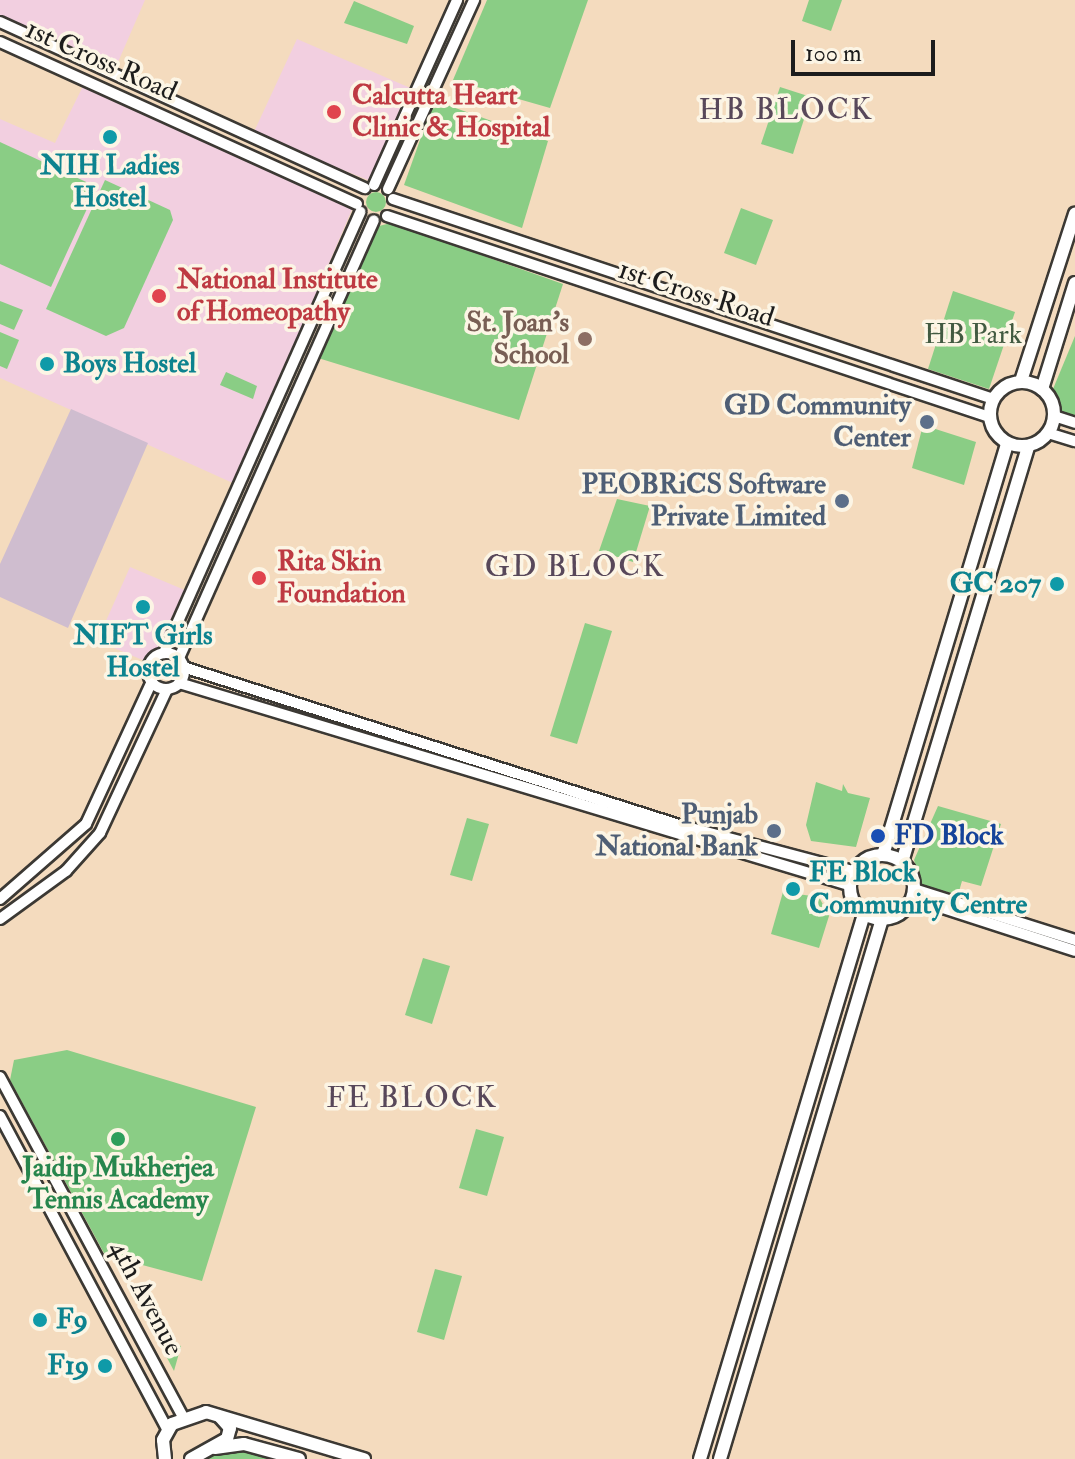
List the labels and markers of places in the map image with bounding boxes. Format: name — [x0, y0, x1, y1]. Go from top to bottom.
place label: Calcutta Heart Clinic & Hospital — [352, 79, 550, 145]
marker: Calcutta Heart Clinic & Hospital — [323, 101, 345, 123]
marker: NIH Ladies Hostel — [101, 128, 119, 146]
place label: NIH Ladies Hostel — [40, 149, 180, 215]
place label: National Institute of Homeopathy — [177, 263, 378, 329]
marker: National Institute of Homeopathy — [148, 285, 170, 307]
place label: St. Joan's School — [467, 306, 569, 372]
marker: St. Joan's School — [576, 330, 594, 348]
place label: Boys Hostel — [63, 347, 196, 381]
marker: Boys Hostel — [38, 355, 56, 373]
place label: GD Community Center — [724, 389, 911, 455]
marker: GD Community Center — [918, 413, 936, 431]
place label: PEOBRiCS Software Private Limited — [581, 468, 826, 534]
marker: PEOBRiCS Software Private Limited — [833, 492, 851, 510]
place label: Rita Skin Foundation — [277, 545, 406, 611]
marker: Rita Skin Foundation — [248, 567, 270, 589]
place label: GC 207 — [950, 567, 1041, 601]
marker: GC 207 — [1048, 575, 1066, 593]
marker: NIFT Girls Hostel — [134, 598, 152, 616]
place label: NIFT Girls Hostel — [73, 619, 213, 685]
place label: Punjab National Bank — [596, 798, 758, 864]
place label: FD Block — [894, 819, 1004, 853]
marker: Punjab National Bank — [765, 822, 783, 840]
marker: FD Block — [869, 827, 887, 845]
place label: FE Block Community Centre — [809, 856, 1027, 922]
marker: FE Block Community Centre — [784, 880, 802, 898]
marker: Jaidip Mukherjea Tennis Academy — [109, 1130, 127, 1148]
place label: Jaidip Mukherjea Tennis Academy — [22, 1151, 214, 1217]
place label: F9 — [56, 1303, 88, 1337]
marker: F9 — [31, 1311, 49, 1329]
place label: F19 — [47, 1349, 89, 1383]
marker: F19 — [96, 1357, 114, 1375]

